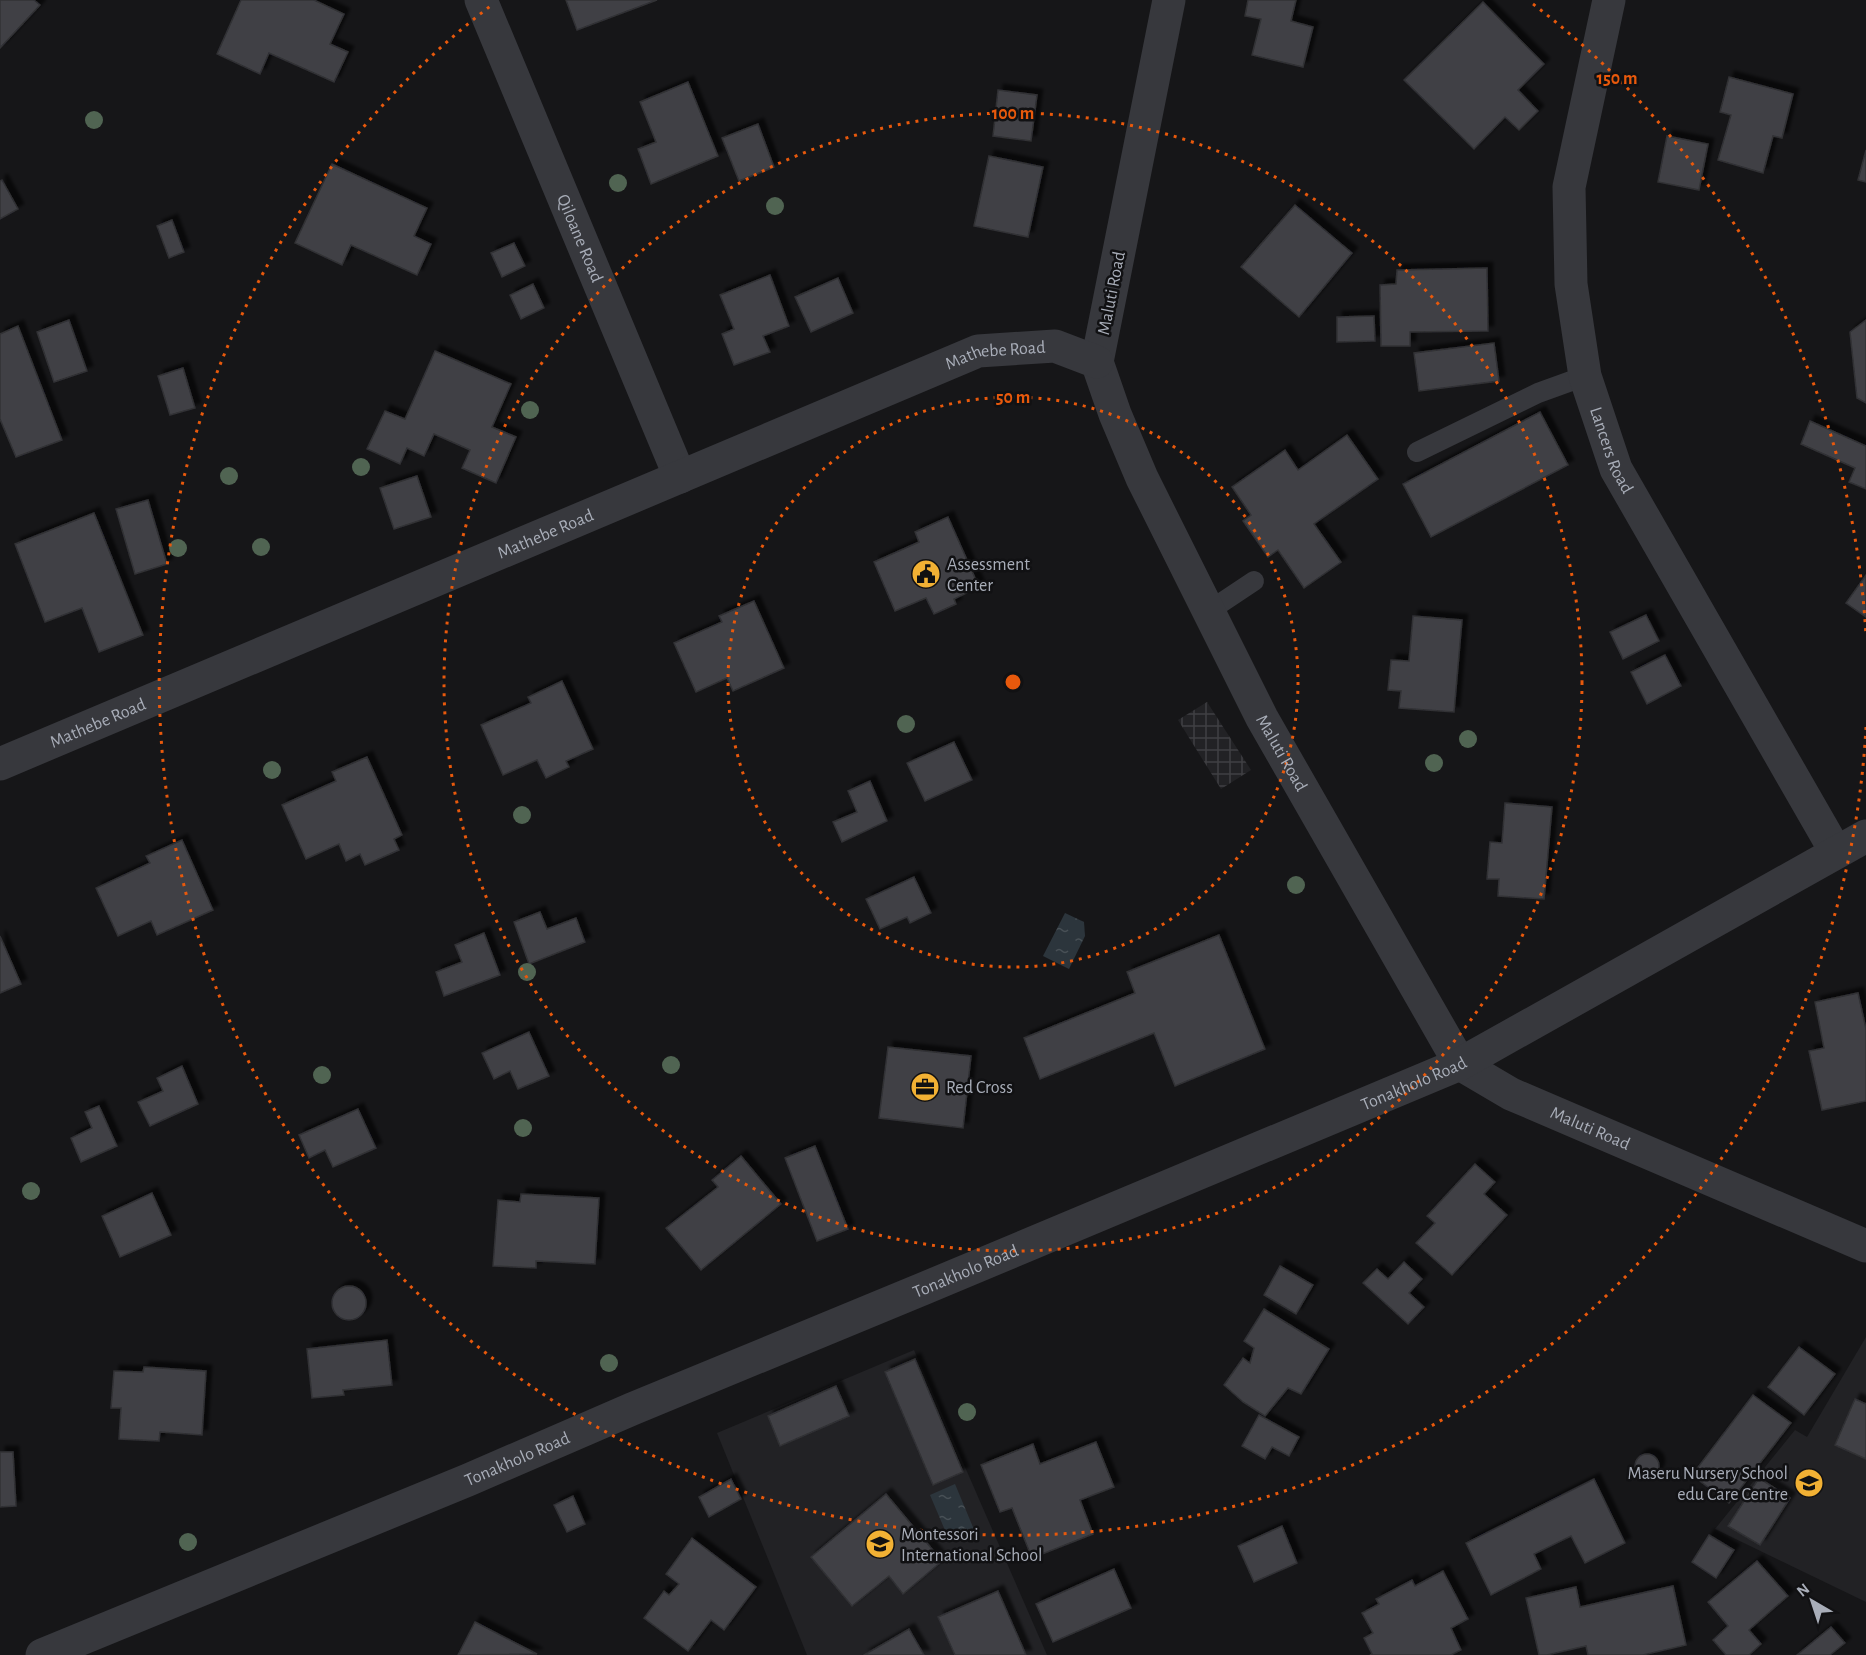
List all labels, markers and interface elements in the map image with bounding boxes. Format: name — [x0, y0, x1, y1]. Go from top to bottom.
text: 150 m — [1597, 70, 1637, 88]
text: 100 m — [992, 105, 1034, 123]
street label: Qiloane Road — [553, 192, 606, 285]
street label: Maluti Road — [1095, 250, 1129, 337]
street label: Mathebe Road — [943, 339, 1046, 374]
text: 50 m — [996, 389, 1030, 407]
street label: Lancers Road — [1586, 405, 1636, 497]
street label: Mathebe Road — [495, 506, 596, 563]
place label: Assessment Center — [947, 556, 1030, 595]
public building icon: Assessment Center — [910, 558, 942, 590]
centre of rings — [1003, 672, 1023, 692]
street label: Mathebe Road — [47, 696, 149, 752]
street label: Maluti Road — [1252, 712, 1310, 795]
street label: Tonakholo Road — [1359, 1054, 1470, 1114]
office icon: Red Cross — [909, 1071, 941, 1103]
place label: Red Cross — [946, 1079, 1013, 1097]
street label: Maluti Road — [1547, 1104, 1632, 1154]
street label: Tonakholo Road — [910, 1242, 1021, 1302]
street label: Tonakholo Road — [462, 1429, 573, 1490]
place label: Maseru Nursery School edu Care Centre — [1628, 1465, 1788, 1504]
school or university icon: Maseru Nursery School edu Care Centre — [1793, 1467, 1825, 1499]
place label: Montessori International School — [901, 1526, 1042, 1565]
school or university icon: Montessori International School — [864, 1528, 896, 1560]
north arrow — [1782, 1571, 1842, 1631]
text: N — [1794, 1580, 1813, 1600]

